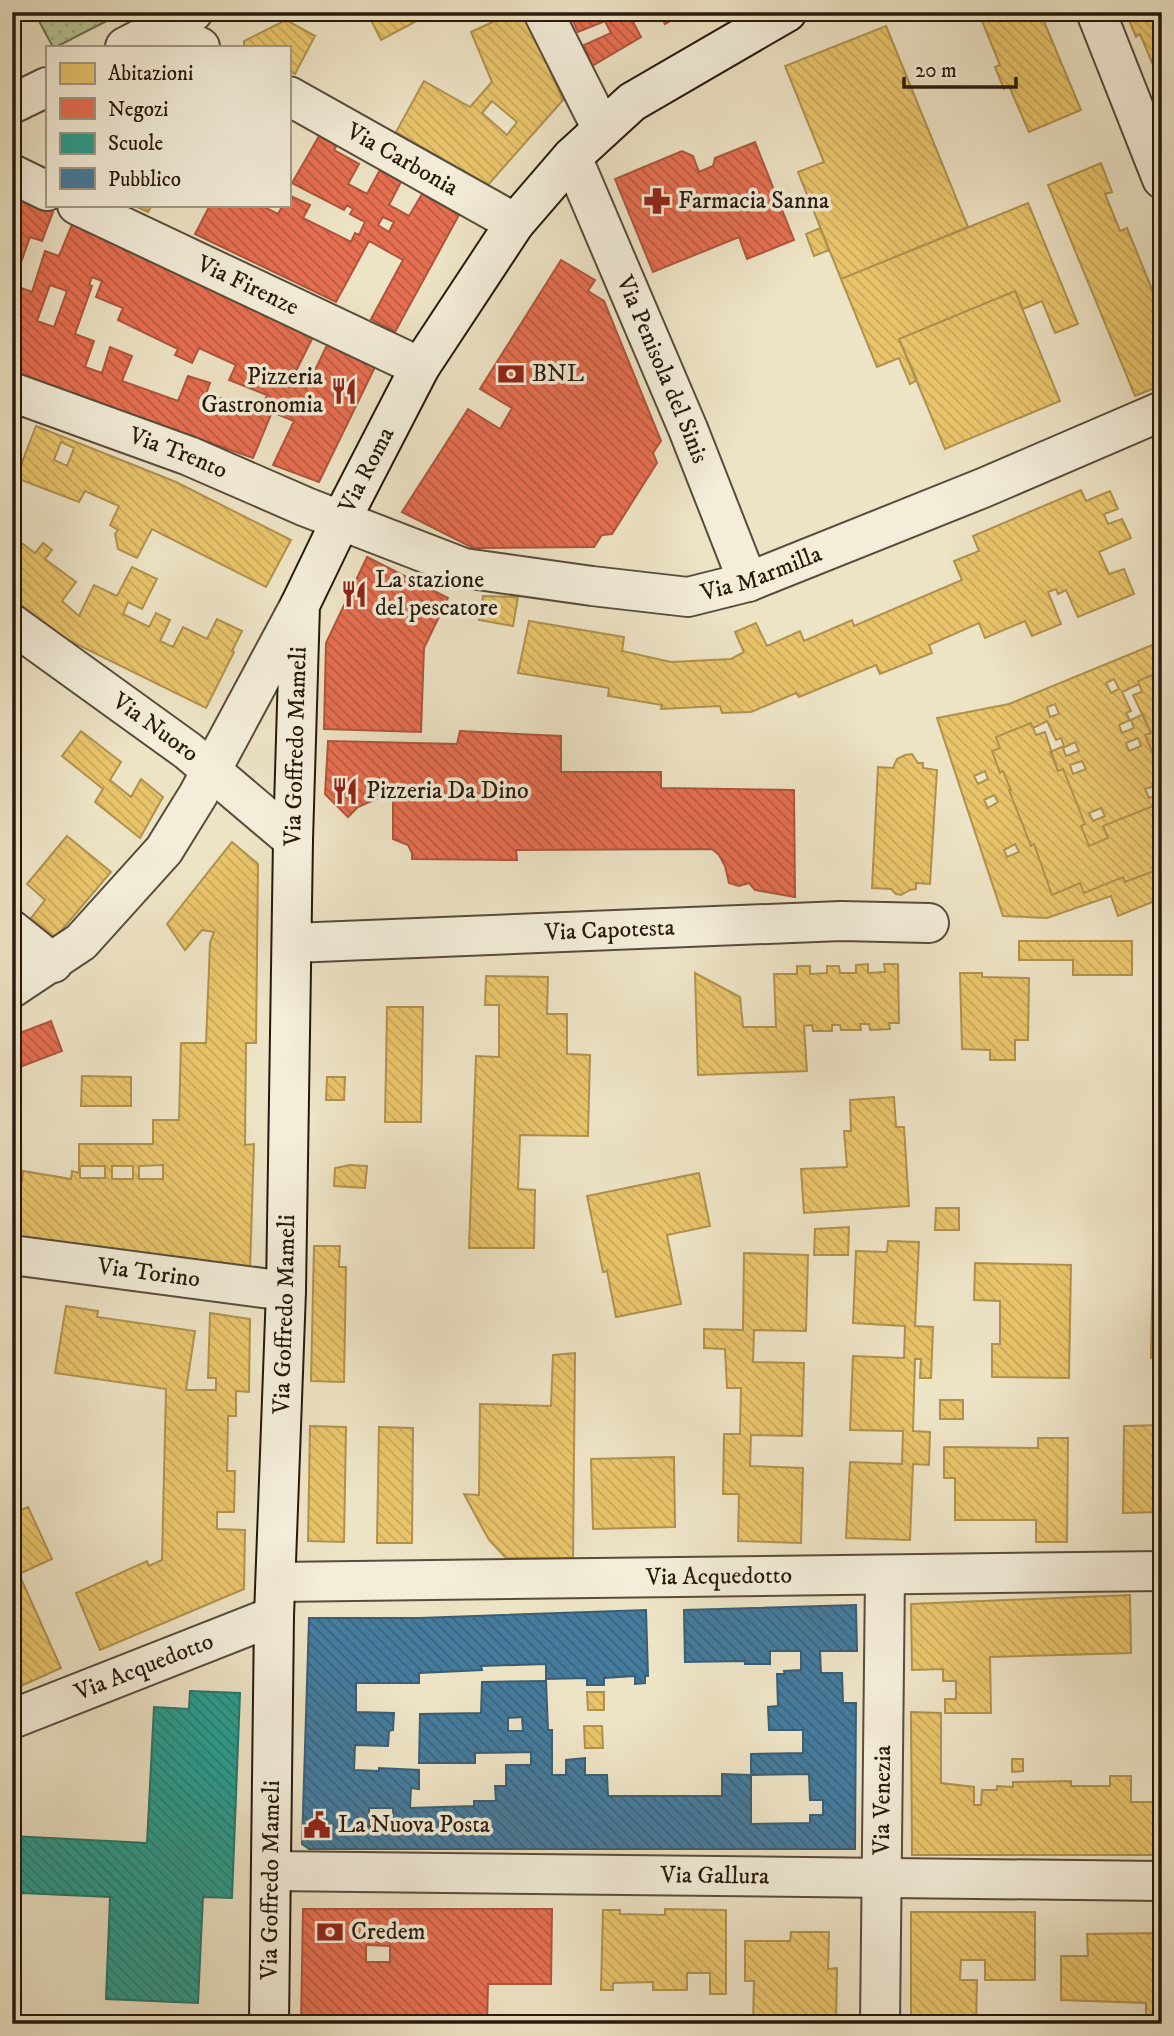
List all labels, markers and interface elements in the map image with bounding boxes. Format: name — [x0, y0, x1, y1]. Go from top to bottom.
legend — [46, 46, 290, 206]
scale bar — [904, 46, 1016, 90]
text: 20 m — [915, 58, 957, 84]
text: Abitazioni — [108, 61, 193, 87]
text: Negozi — [108, 97, 169, 123]
street label: Via Carbonia — [340, 116, 464, 203]
text: Scuole — [108, 131, 164, 157]
text: Pubblico — [108, 167, 181, 193]
pharmacy icon: Farmacia Sanna — [642, 186, 672, 216]
place label: Farmacia Sanna — [678, 186, 830, 216]
street label: Via Firenze — [191, 248, 304, 323]
street label: Via Penisola del Sinis — [609, 270, 715, 468]
bank icon: BNL — [496, 359, 526, 389]
place label: BNL — [532, 359, 584, 389]
place label: Pizzeria Gastronomia — [201, 362, 324, 420]
restaurant icon: Pizzeria Gastronomia — [329, 376, 359, 406]
street label: Via Trento — [124, 420, 232, 486]
street label: Via Roma — [332, 421, 402, 519]
street label: Via Marmilla — [697, 539, 827, 608]
place label: La stazione del pescatore — [375, 565, 498, 623]
restaurant icon: La stazione del pescatore — [339, 579, 369, 609]
street label: Via Goffredo Mameli — [278, 646, 314, 848]
street label: Via Nuoro — [106, 686, 205, 769]
restaurant icon: Pizzeria Da Dino — [330, 776, 360, 806]
place label: Pizzeria Da Dino — [366, 776, 529, 806]
street label: Via Capotesta — [543, 913, 676, 948]
street label: Via Goffredo Mameli — [266, 1214, 302, 1415]
street label: Via Torino — [95, 1251, 202, 1295]
street label: Via Acquedotto — [645, 1561, 792, 1592]
street label: Via Acquedotto — [70, 1626, 218, 1708]
street label: Via Venezia — [867, 1744, 898, 1856]
street label: Via Goffredo Mameli — [255, 1780, 287, 1981]
public building icon: La Nuova Posta — [302, 1810, 332, 1840]
place label: La Nuova Posta — [338, 1810, 491, 1840]
street label: Via Gallura — [659, 1860, 770, 1892]
bank icon: Credem — [315, 1917, 345, 1947]
place label: Credem — [351, 1917, 426, 1947]

